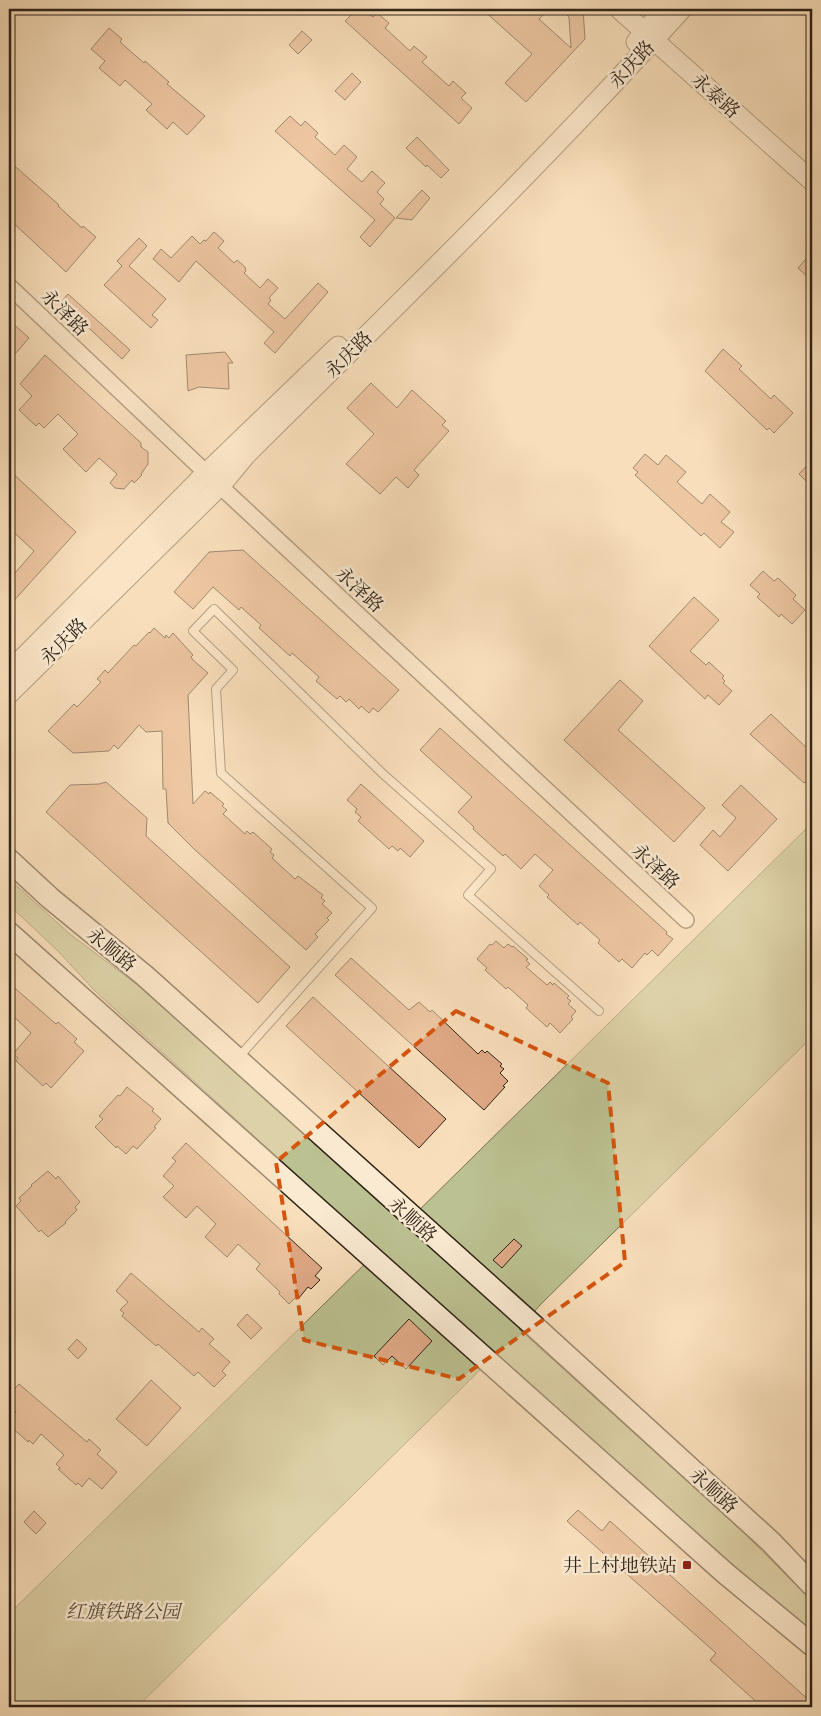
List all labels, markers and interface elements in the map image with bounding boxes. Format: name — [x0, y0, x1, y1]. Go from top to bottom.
street label: 永庆路 — [604, 36, 661, 95]
street label: 永泰路 — [685, 68, 745, 125]
street label: 永泽路 — [34, 284, 93, 343]
street label: 永庆路 — [320, 326, 379, 385]
street label: 永泽路 — [329, 562, 388, 619]
street label: 永庆路 — [35, 613, 94, 672]
street label: 永泽路 — [625, 839, 684, 896]
street label: 永顺路 — [80, 923, 141, 979]
street label: 永顺路 — [382, 1192, 442, 1249]
street label: 永顺路 — [683, 1463, 743, 1520]
place label: 井上村地铁站 — [563, 1554, 677, 1580]
marker: 井上村地铁站 — [681, 1559, 693, 1571]
park label: 红旗铁路公园 — [66, 1600, 183, 1626]

